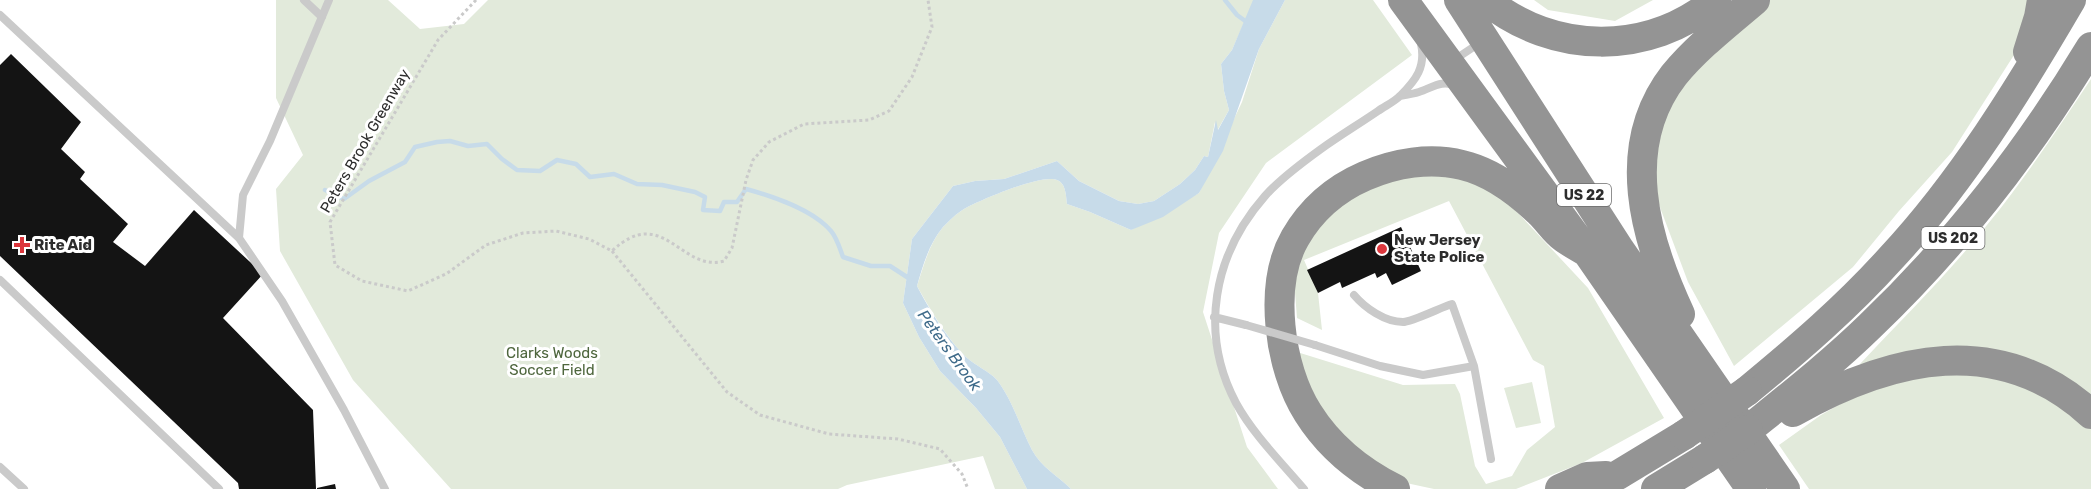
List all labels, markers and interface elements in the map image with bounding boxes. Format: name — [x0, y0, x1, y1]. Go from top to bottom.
street label: Peters Brook Greenway — [316, 66, 414, 216]
road number: US 22 — [1557, 184, 1611, 206]
road number: US 202 — [1922, 227, 1984, 249]
place label: New Jersey State Police — [1394, 231, 1484, 266]
place label: Rite Aid — [34, 236, 92, 254]
marker: Rite Aid — [15, 238, 29, 252]
marker: New Jersey State Police — [1375, 242, 1389, 256]
water label: Peters Brook — [914, 306, 986, 395]
park label: Clarks Woods Soccer Field — [506, 344, 598, 379]

